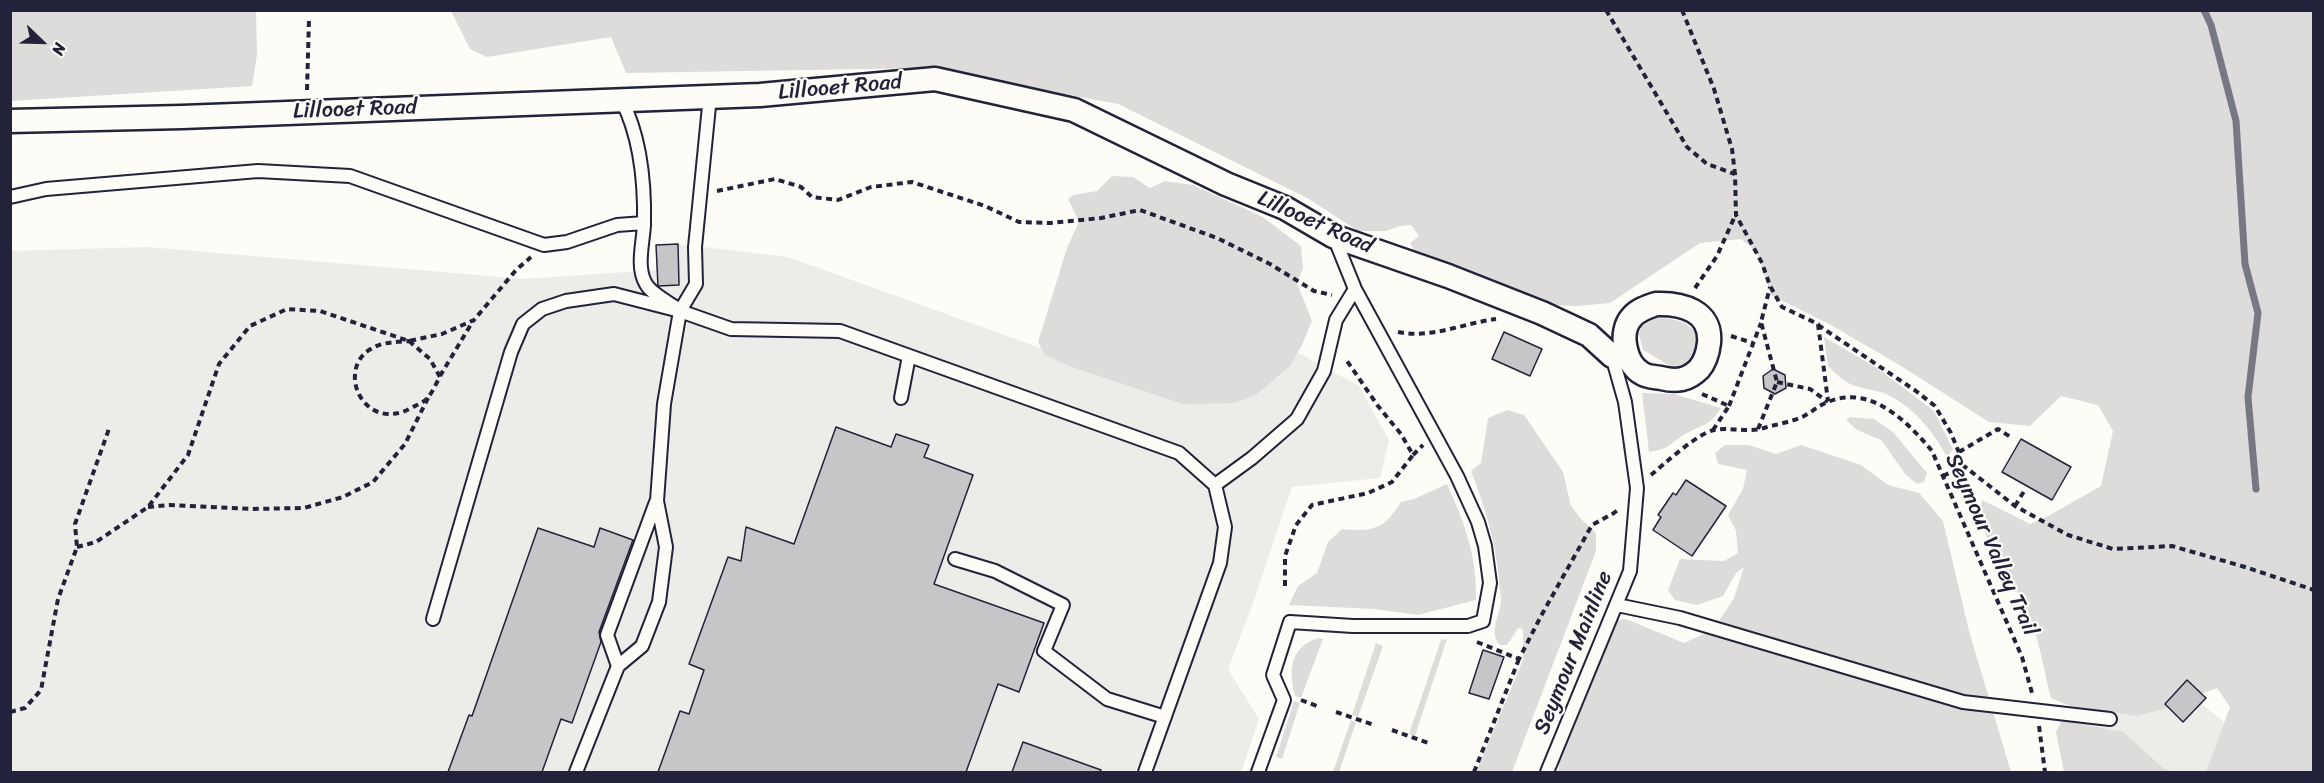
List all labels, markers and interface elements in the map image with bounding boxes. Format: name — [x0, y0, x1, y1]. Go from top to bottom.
north arrow — [12, 12, 72, 72]
text: N — [44, 38, 75, 60]
street label: Lillooet Road — [777, 69, 903, 107]
street label: Lillooet Road — [293, 95, 417, 125]
street label: Lillooet Road — [1253, 186, 1377, 260]
street label: Seymour Valley Trail — [1939, 450, 2043, 640]
street label: Seymour Mainline — [1529, 568, 1619, 738]

